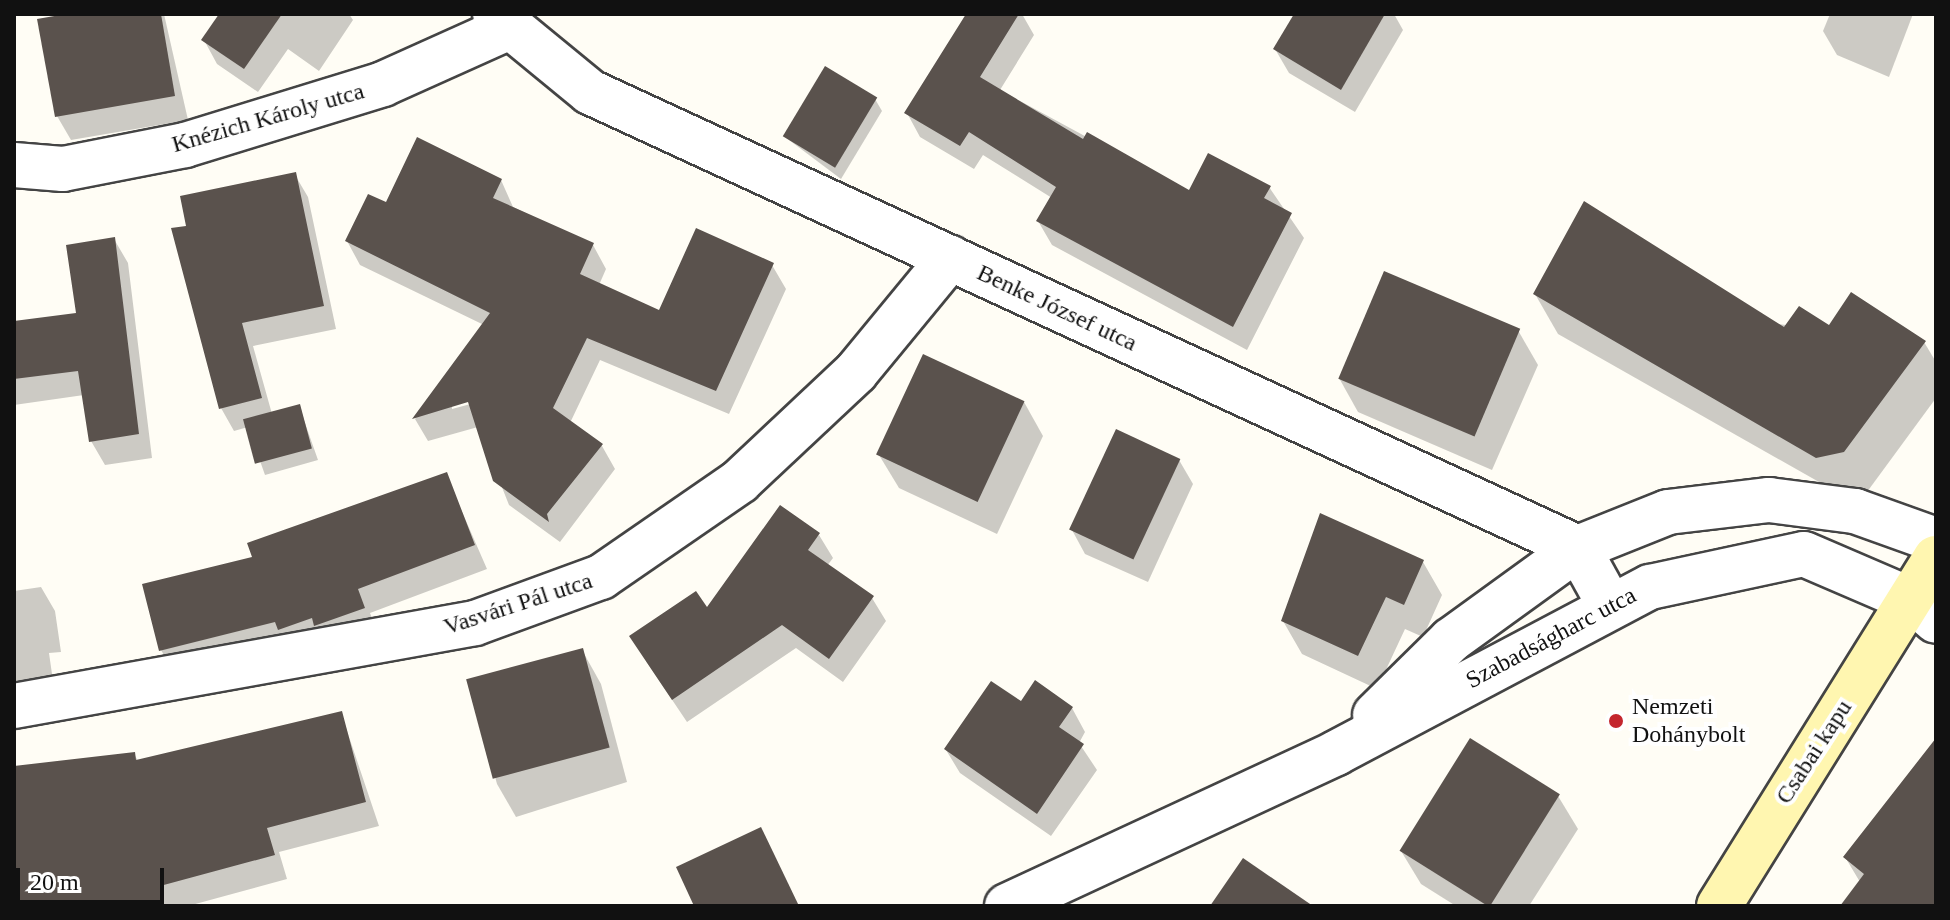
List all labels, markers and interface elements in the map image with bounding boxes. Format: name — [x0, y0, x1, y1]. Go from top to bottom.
street label: Knézich Károly utca — [169, 77, 367, 159]
street label: Benke József utca — [972, 258, 1142, 358]
street label: Vasvári Pál utca — [440, 566, 596, 642]
street label: Szabadságharc utca — [1461, 581, 1641, 695]
place label: Nemzeti Dohánybolt — [1632, 693, 1745, 749]
street label: Csabai kapu — [1770, 695, 1858, 809]
marker: Nemzeti Dohánybolt — [1607, 712, 1625, 730]
scale bar — [20, 852, 168, 902]
text: 20 m — [30, 869, 79, 895]

